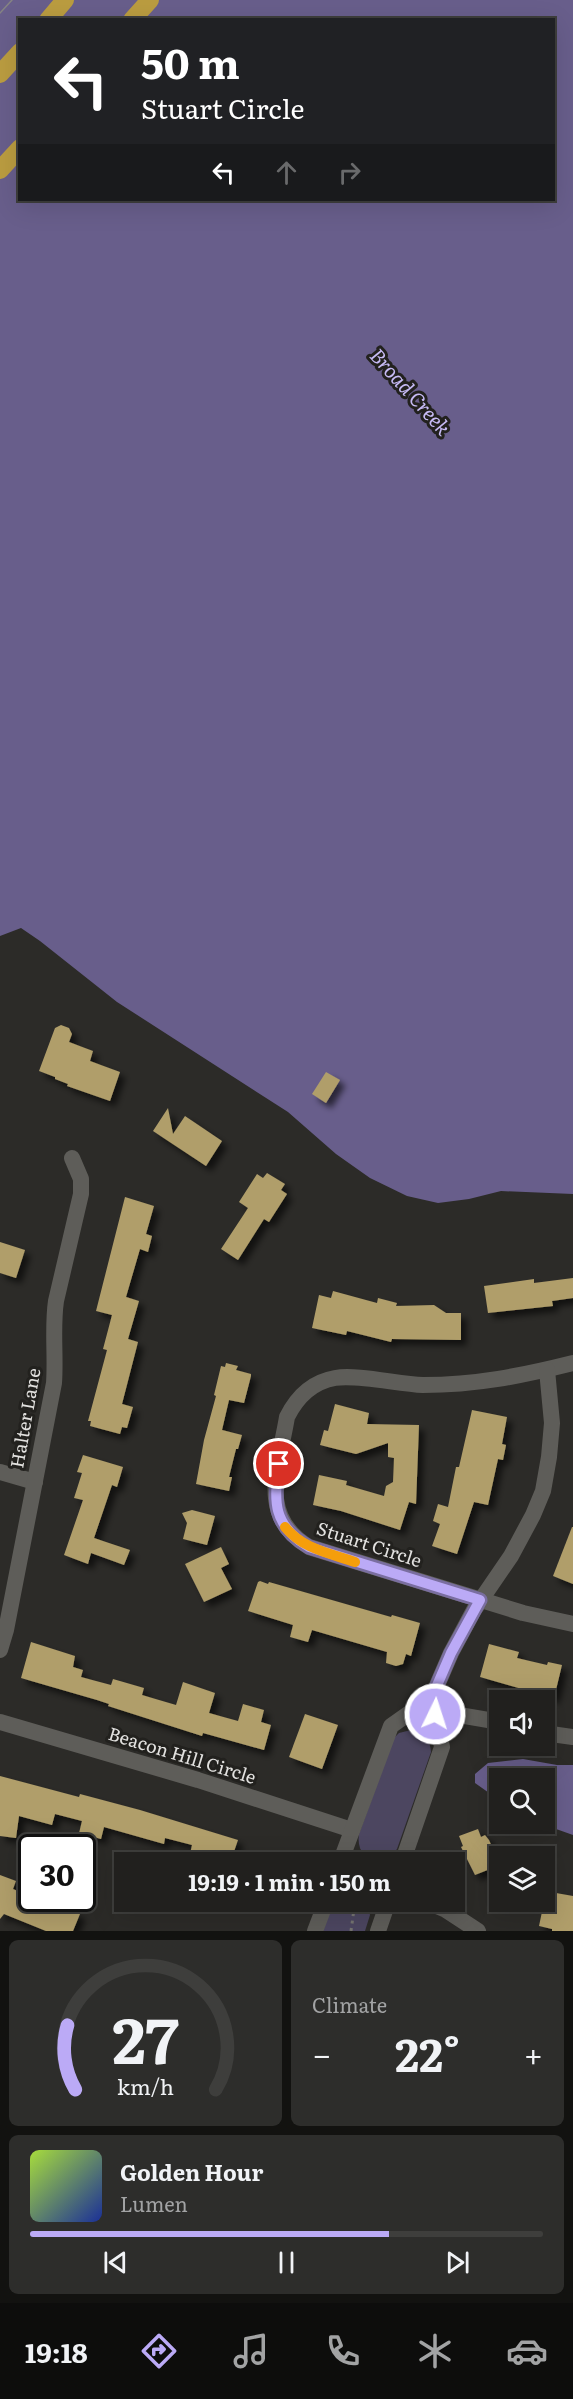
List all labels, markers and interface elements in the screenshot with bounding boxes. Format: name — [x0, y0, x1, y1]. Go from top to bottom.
text: 50 m — [141, 30, 240, 92]
icon: left — [42, 42, 120, 120]
text: Stuart Circle — [141, 87, 304, 127]
icon: left — [207, 156, 240, 189]
icon: ahead — [270, 156, 303, 189]
icon: right — [333, 156, 366, 189]
water label: Broad Creek — [364, 340, 459, 441]
street label: Halter Lane — [2, 1366, 47, 1470]
pin — [253, 1438, 304, 1489]
icon: arrive — [262, 1447, 295, 1480]
street label: Stuart Circle — [313, 1514, 425, 1573]
position arrow — [403, 1682, 467, 1746]
map controls — [489, 1690, 555, 1912]
button: sound — [489, 1690, 555, 1756]
street label: Beacon Hill Circle — [105, 1719, 260, 1790]
button: search — [489, 1768, 555, 1834]
speed limit sign: 30 — [18, 1834, 96, 1912]
button: layers — [489, 1846, 555, 1912]
text: 19:19 · 1 min · 150 m — [188, 1865, 391, 1898]
text: Climate — [312, 1989, 387, 2019]
text: 27 — [112, 1991, 179, 2083]
text: 22° — [395, 2019, 460, 2086]
text: − — [312, 2028, 331, 2077]
text: + — [524, 2028, 543, 2077]
text: km/h — [117, 2070, 174, 2102]
text: Golden Hour — [120, 2155, 263, 2188]
text: Lumen — [120, 2188, 188, 2218]
icon: previous — [99, 2246, 132, 2279]
icon: pause — [270, 2246, 303, 2279]
icon: next — [441, 2246, 474, 2279]
icon: directions — [138, 2330, 180, 2372]
icon: music — [230, 2330, 272, 2372]
icon: phone — [322, 2330, 364, 2372]
icon: climate — [414, 2330, 456, 2372]
icon: car — [506, 2330, 548, 2372]
text: 19:18 — [25, 2331, 88, 2371]

